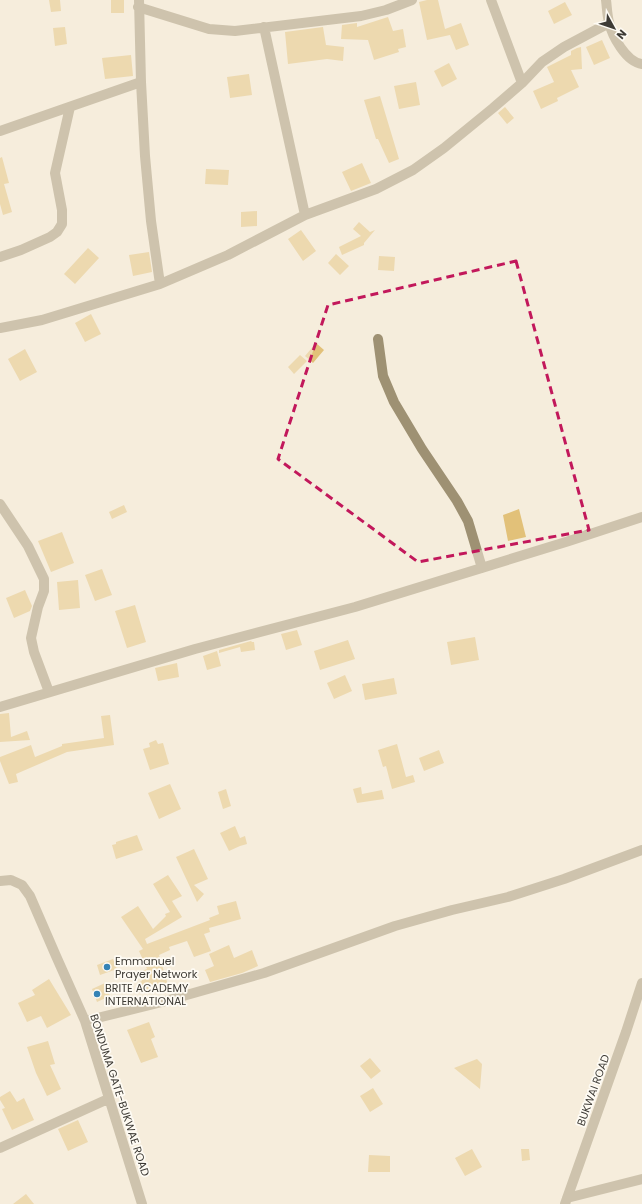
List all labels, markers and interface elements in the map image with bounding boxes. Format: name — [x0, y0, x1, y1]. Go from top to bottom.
north arrow — [594, 8, 634, 48]
text: N — [613, 26, 630, 43]
place label: Emmanuel Prayer Network — [115, 953, 198, 982]
marker: Emmanuel Prayer Network — [102, 962, 112, 972]
place label: BRITE ACADEMY INTERNATIONAL — [105, 980, 189, 1009]
marker: BRITE ACADEMY INTERNATIONAL — [92, 989, 102, 999]
street label: BONDUMA GATE-BUKWAE ROAD — [86, 1012, 154, 1178]
street label: BUKWAI ROAD — [573, 1052, 613, 1128]

